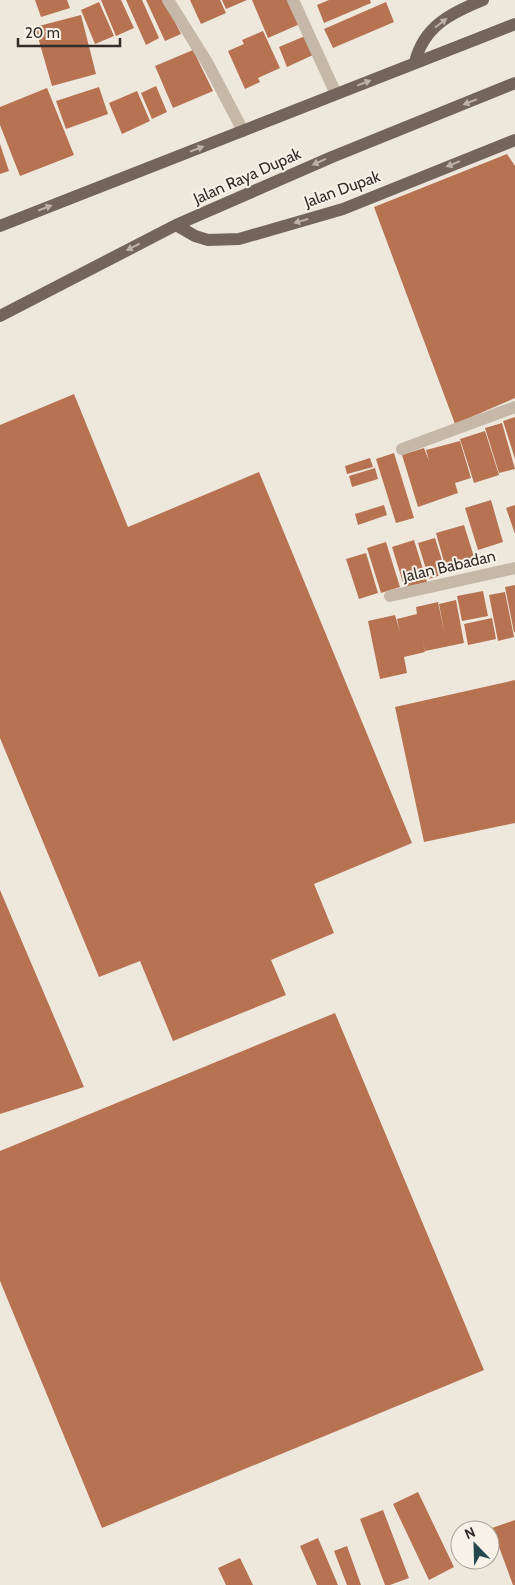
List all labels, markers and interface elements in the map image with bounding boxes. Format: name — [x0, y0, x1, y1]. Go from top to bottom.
scale bar — [18, 15, 120, 47]
one-way arrow — [434, 17, 447, 28]
text: 20 m — [25, 24, 60, 42]
one-way arrow — [357, 78, 371, 86]
one-way arrow — [462, 98, 477, 106]
street label: Jalan Raya Dupak — [189, 144, 304, 209]
one-way arrow — [189, 145, 204, 152]
one-way arrow — [312, 159, 326, 167]
one-way arrow — [446, 161, 461, 168]
street label: Jalan Dupak — [301, 166, 383, 212]
one-way arrow — [38, 204, 53, 211]
one-way arrow — [294, 218, 309, 226]
one-way arrow — [126, 243, 140, 251]
street label: Jalan Babadan — [400, 546, 497, 586]
north arrow — [450, 1520, 500, 1570]
text: N — [462, 1523, 478, 1543]

